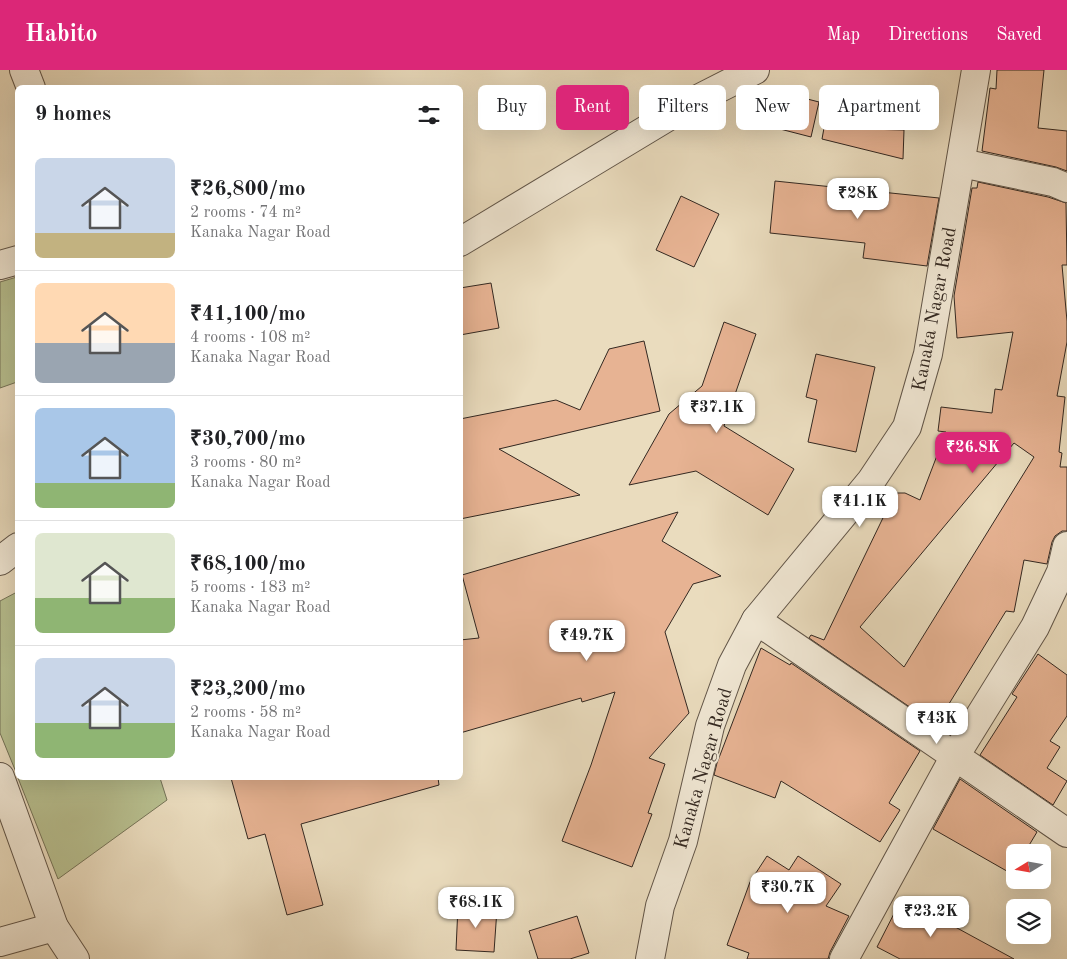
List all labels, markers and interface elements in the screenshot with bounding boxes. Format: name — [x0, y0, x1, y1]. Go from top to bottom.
text: Habito — [25, 23, 98, 47]
text: Map — [827, 26, 860, 44]
text: Directions — [888, 26, 968, 44]
text: Saved — [996, 26, 1042, 44]
chip: Buy — [478, 85, 546, 130]
chip: Rent — [556, 85, 629, 130]
chip: Filters — [639, 85, 726, 130]
chip: New — [736, 85, 809, 130]
chip: Apartment — [819, 85, 939, 130]
icon: filters — [415, 101, 443, 129]
text: 9 homes — [35, 104, 111, 125]
icon: home — [75, 178, 135, 238]
pin: ₹28K — [828, 178, 888, 220]
text: ₹26,800/mo — [190, 179, 306, 200]
text: ₹28K — [838, 186, 878, 202]
text: 2 rooms · 74 m² — [190, 205, 301, 221]
text: Kanaka Nagar Road — [190, 225, 331, 241]
street label: Kanaka Nagar Road — [910, 226, 961, 393]
icon: home — [75, 303, 135, 363]
text: ₹41,100/mo — [190, 304, 306, 325]
text: 4 rooms · 108 m² — [190, 330, 310, 346]
text: Kanaka Nagar Road — [190, 350, 331, 366]
pin: ₹37.1K — [676, 392, 758, 434]
text: ₹37.1K — [690, 400, 744, 416]
icon: home — [75, 428, 135, 488]
text: ₹30,700/mo — [190, 429, 306, 450]
pin: ₹26.8K — [932, 432, 1014, 474]
text: ₹26.8K — [946, 440, 1000, 456]
text: 3 rooms · 80 m² — [190, 455, 301, 471]
text: Kanaka Nagar Road — [190, 475, 331, 491]
pin: ₹41.1K — [819, 486, 901, 528]
text: ₹41.1K — [833, 494, 887, 510]
icon: home — [75, 553, 135, 613]
text: ₹68,100/mo — [190, 554, 306, 575]
text: 5 rooms · 183 m² — [190, 580, 310, 596]
text: Kanaka Nagar Road — [190, 600, 331, 616]
pin: ₹49.7K — [546, 620, 628, 662]
text: ₹49.7K — [560, 628, 614, 644]
icon: home — [75, 678, 135, 738]
text: ₹23,200/mo — [190, 679, 306, 700]
street label: Kanaka Nagar Road — [672, 686, 737, 852]
pin: ₹43K — [907, 702, 967, 745]
text: 2 rooms · 58 m² — [190, 705, 301, 721]
text: ₹43K — [917, 711, 957, 727]
text: Kanaka Nagar Road — [190, 725, 331, 741]
north arrow — [1006, 844, 1051, 889]
map controls — [1006, 844, 1051, 944]
pin: ₹30.7K — [747, 872, 829, 914]
text: ₹30.7K — [761, 880, 815, 896]
pin: ₹68.1K — [435, 886, 517, 929]
text: ₹68.1K — [449, 895, 503, 911]
pin: ₹23.2K — [890, 896, 972, 938]
button: layers — [1006, 899, 1051, 944]
text: ₹23.2K — [904, 904, 958, 920]

